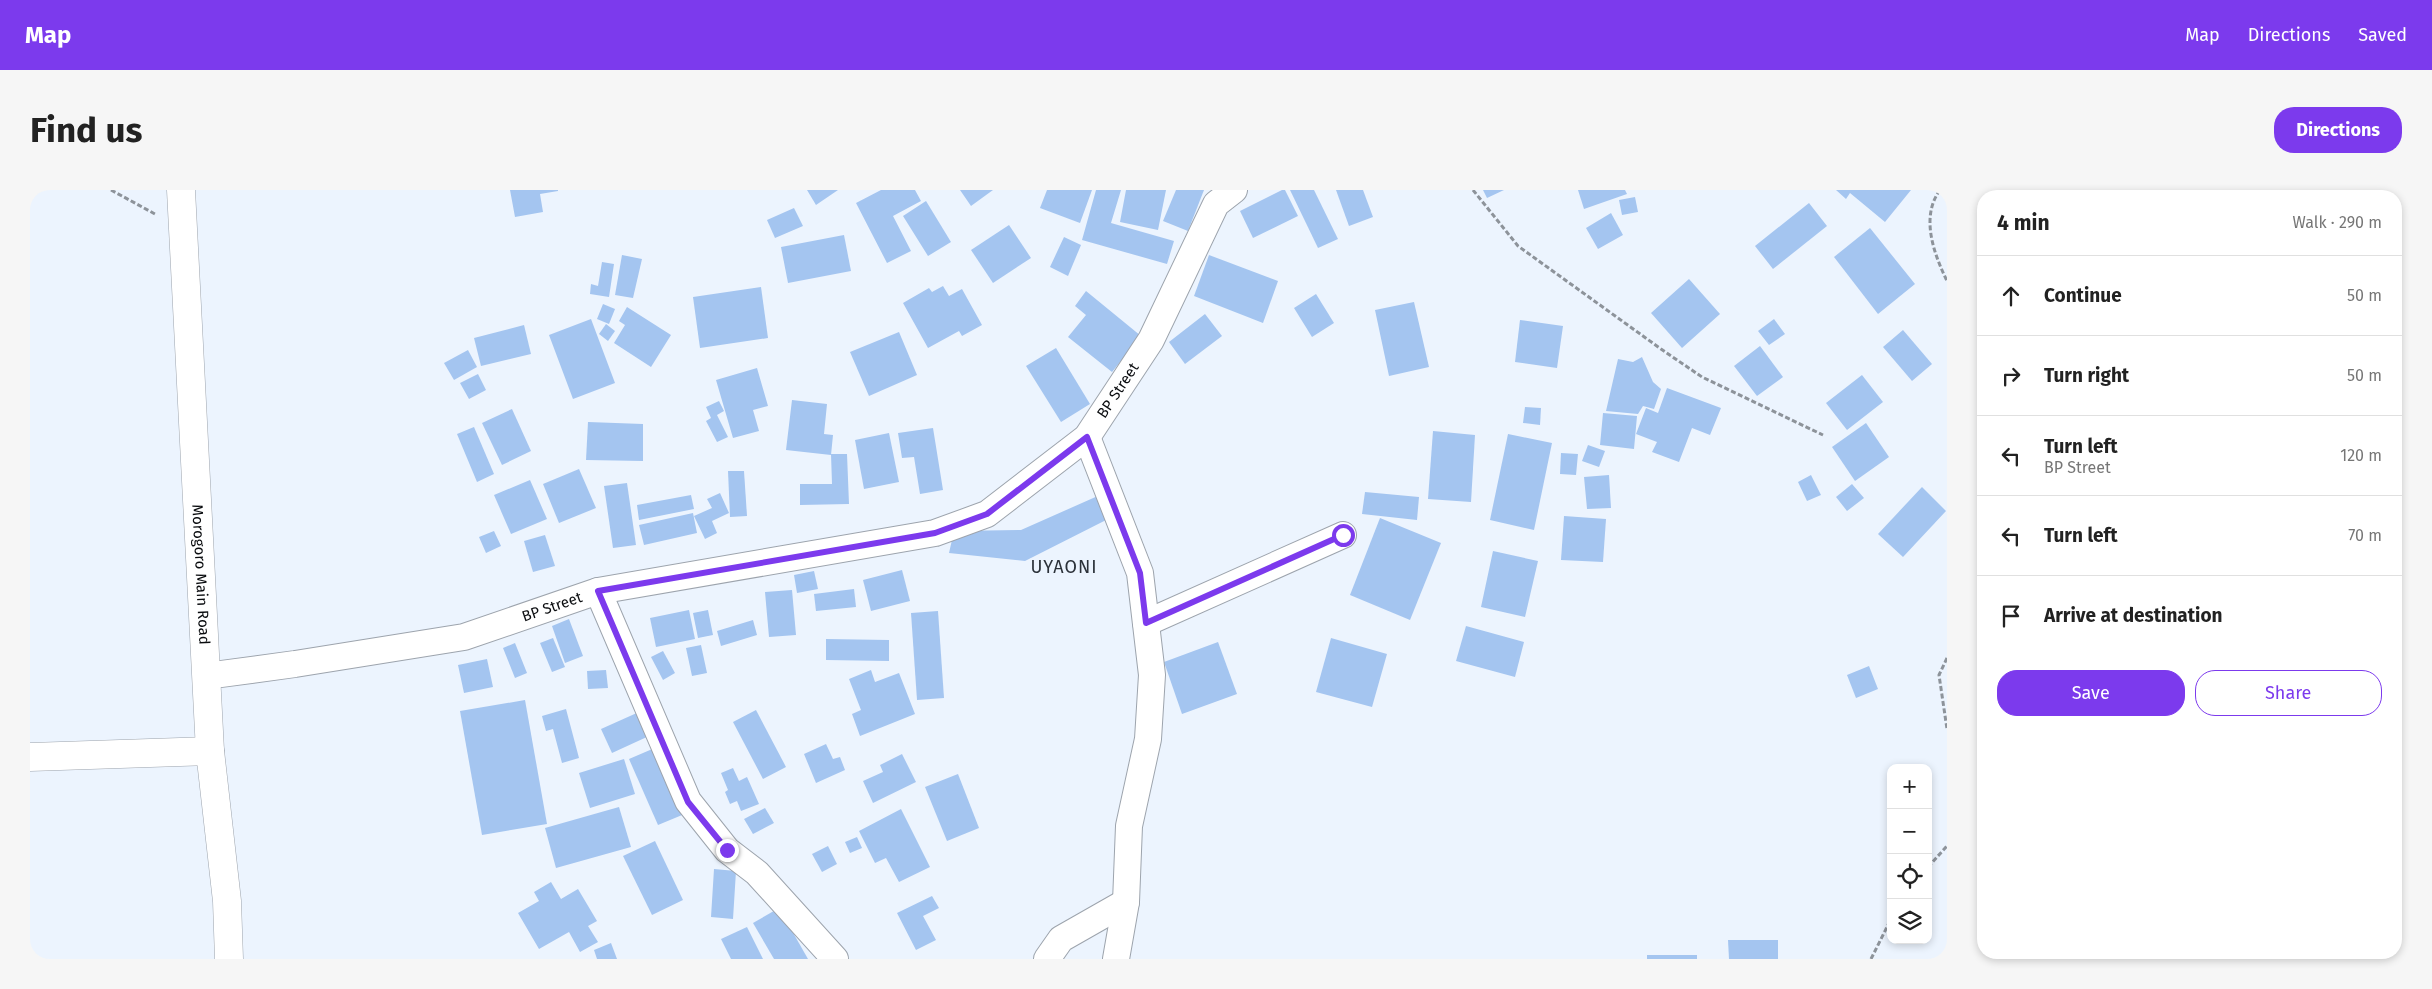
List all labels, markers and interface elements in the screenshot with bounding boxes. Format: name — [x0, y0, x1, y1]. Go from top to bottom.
text: Map — [25, 21, 71, 49]
text: Map — [2185, 24, 2220, 46]
text: Directions — [2248, 24, 2330, 46]
text: Saved — [2358, 24, 2407, 46]
button: Directions — [2274, 107, 2402, 153]
text: Find us — [30, 109, 142, 151]
text: 4 min — [1997, 210, 2050, 236]
text: Walk · 290 m — [2292, 213, 2382, 232]
icon: ahead — [1997, 282, 2025, 310]
text: Continue — [2044, 284, 2122, 307]
text: 50 m — [2347, 286, 2382, 305]
street label: BP Street — [1093, 359, 1143, 421]
icon: right — [1997, 362, 2025, 390]
text: Turn right — [2044, 364, 2129, 387]
text: 50 m — [2347, 366, 2382, 385]
text: Turn left — [2044, 435, 2118, 458]
icon: left — [1997, 442, 2025, 470]
text: 120 m — [2340, 446, 2382, 465]
text: BP Street — [2044, 458, 2111, 477]
street label: Morogoro Main Road — [188, 504, 213, 645]
icon: left — [1997, 522, 2025, 550]
route start — [1332, 524, 1355, 547]
text: Turn left — [2044, 524, 2118, 547]
text: 70 m — [2348, 526, 2382, 545]
district label: UYAONI — [1030, 556, 1098, 578]
street label: BP Street — [519, 588, 585, 625]
icon: arrive — [1997, 602, 2025, 630]
text: Arrive at destination — [2044, 604, 2223, 627]
button: Save — [1997, 670, 2185, 716]
button: Share — [2195, 670, 2382, 716]
map controls — [1887, 764, 1932, 944]
button: + — [1887, 764, 1932, 809]
button: − — [1887, 809, 1932, 854]
route end — [716, 839, 739, 862]
button: locate — [1887, 854, 1932, 899]
button: layers — [1887, 899, 1932, 944]

